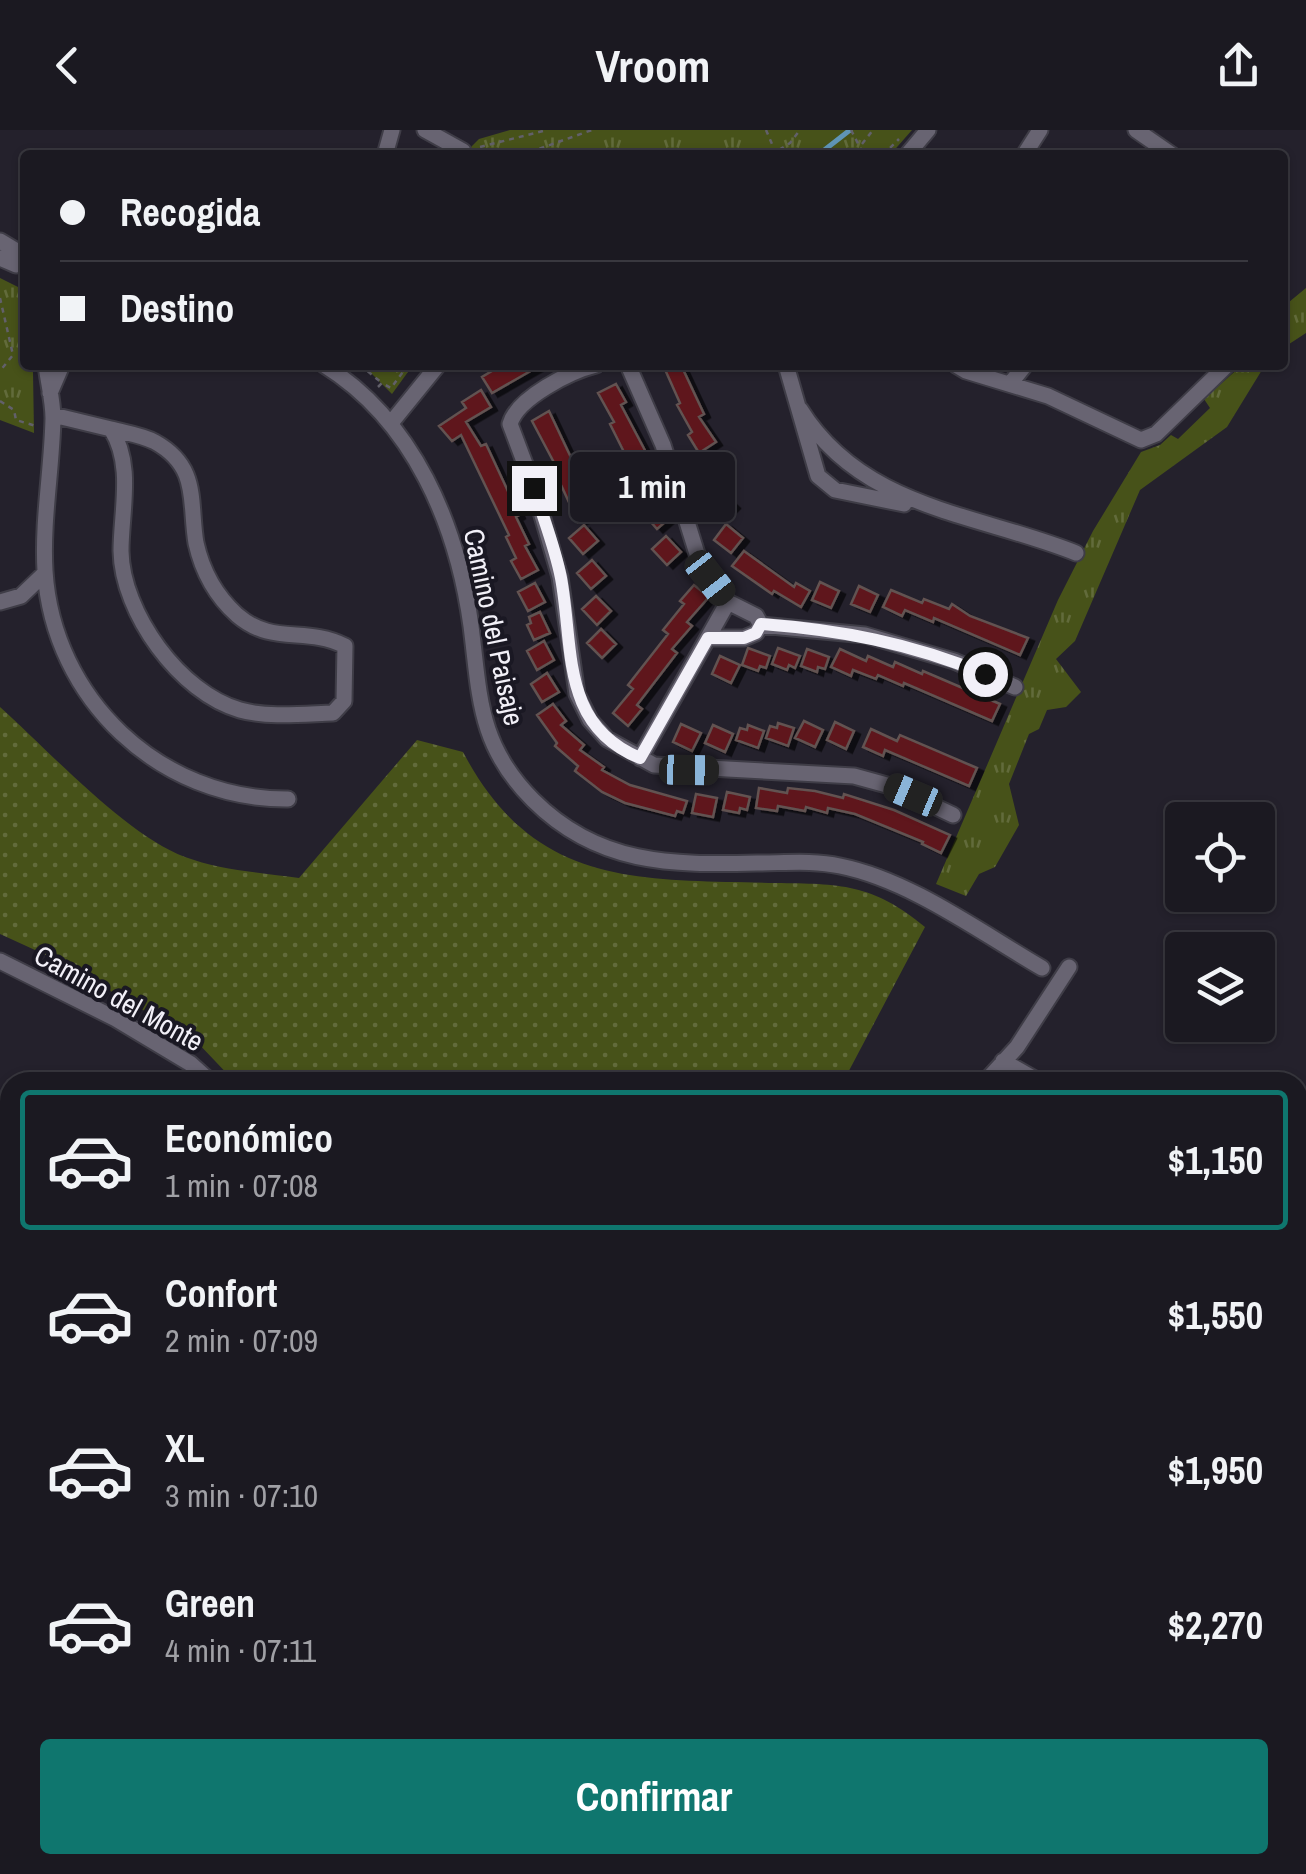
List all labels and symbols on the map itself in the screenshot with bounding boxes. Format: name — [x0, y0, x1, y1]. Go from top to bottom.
callout: 1 min — [569, 453, 734, 523]
route end — [512, 466, 557, 511]
street label: Camino del Paisaje — [455, 525, 533, 729]
car — [680, 545, 740, 611]
route start — [963, 652, 1008, 697]
car — [659, 754, 719, 786]
car — [880, 769, 946, 821]
street label: Camino del Monte — [28, 936, 210, 1060]

